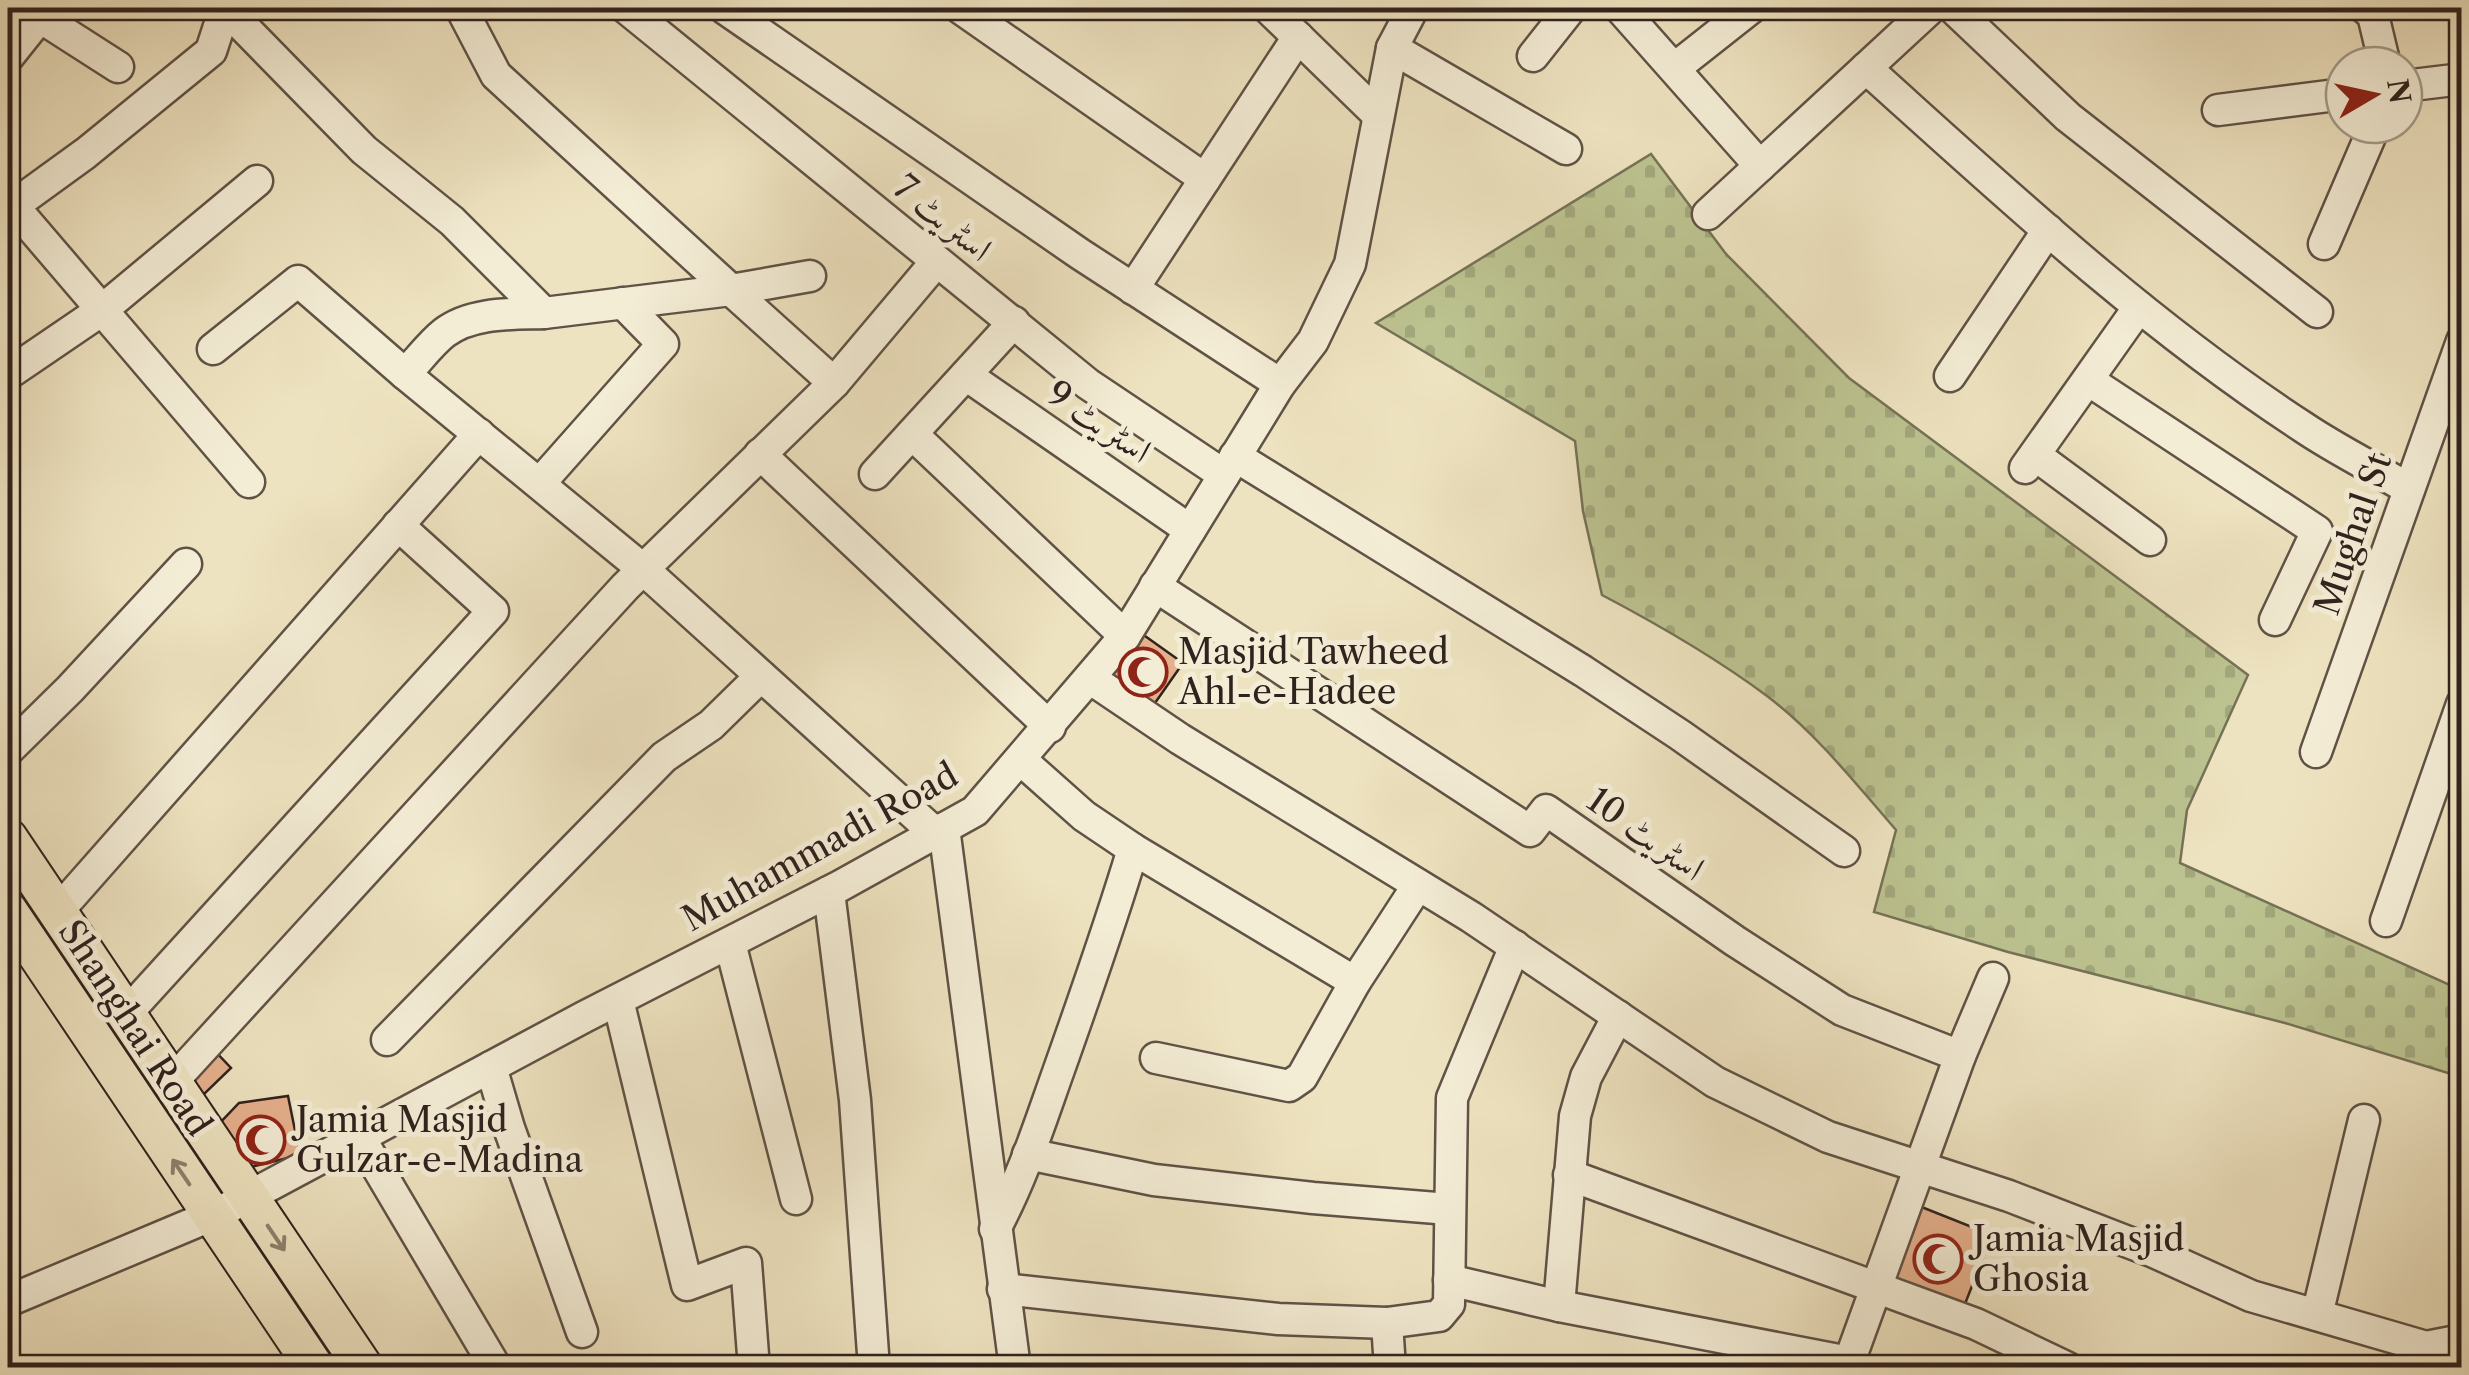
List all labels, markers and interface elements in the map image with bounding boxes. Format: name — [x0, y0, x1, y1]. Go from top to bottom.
north arrow — [2324, 45, 2424, 145]
text: N — [2380, 76, 2417, 106]
street label: اسٹریٹ 7 — [885, 165, 1001, 271]
street label: اسٹریٹ 9 — [1038, 371, 1160, 473]
street label: Mughal St — [2305, 447, 2400, 620]
place label: Masjid Tawheed Ahl-e-Hadee — [1177, 630, 1449, 713]
mosque icon: Masjid Tawheed Ahl-e-Hadee — [1117, 646, 1169, 698]
street label: Muhammadi Road — [675, 753, 965, 940]
street label: اسٹریٹ 10 — [1579, 778, 1713, 890]
street label: Shanghai Road — [50, 912, 221, 1144]
place label: Jamia Masjid Gulzar-e-Madina — [291, 1098, 584, 1181]
mosque icon: Jamia Masjid Gulzar-e-Madina — [235, 1114, 287, 1166]
one-way arrow — [171, 1158, 192, 1186]
place label: Jamia Masjid Ghosia — [1968, 1217, 2185, 1300]
one-way arrow — [265, 1224, 286, 1252]
mosque icon: Jamia Masjid Ghosia — [1912, 1233, 1964, 1285]

